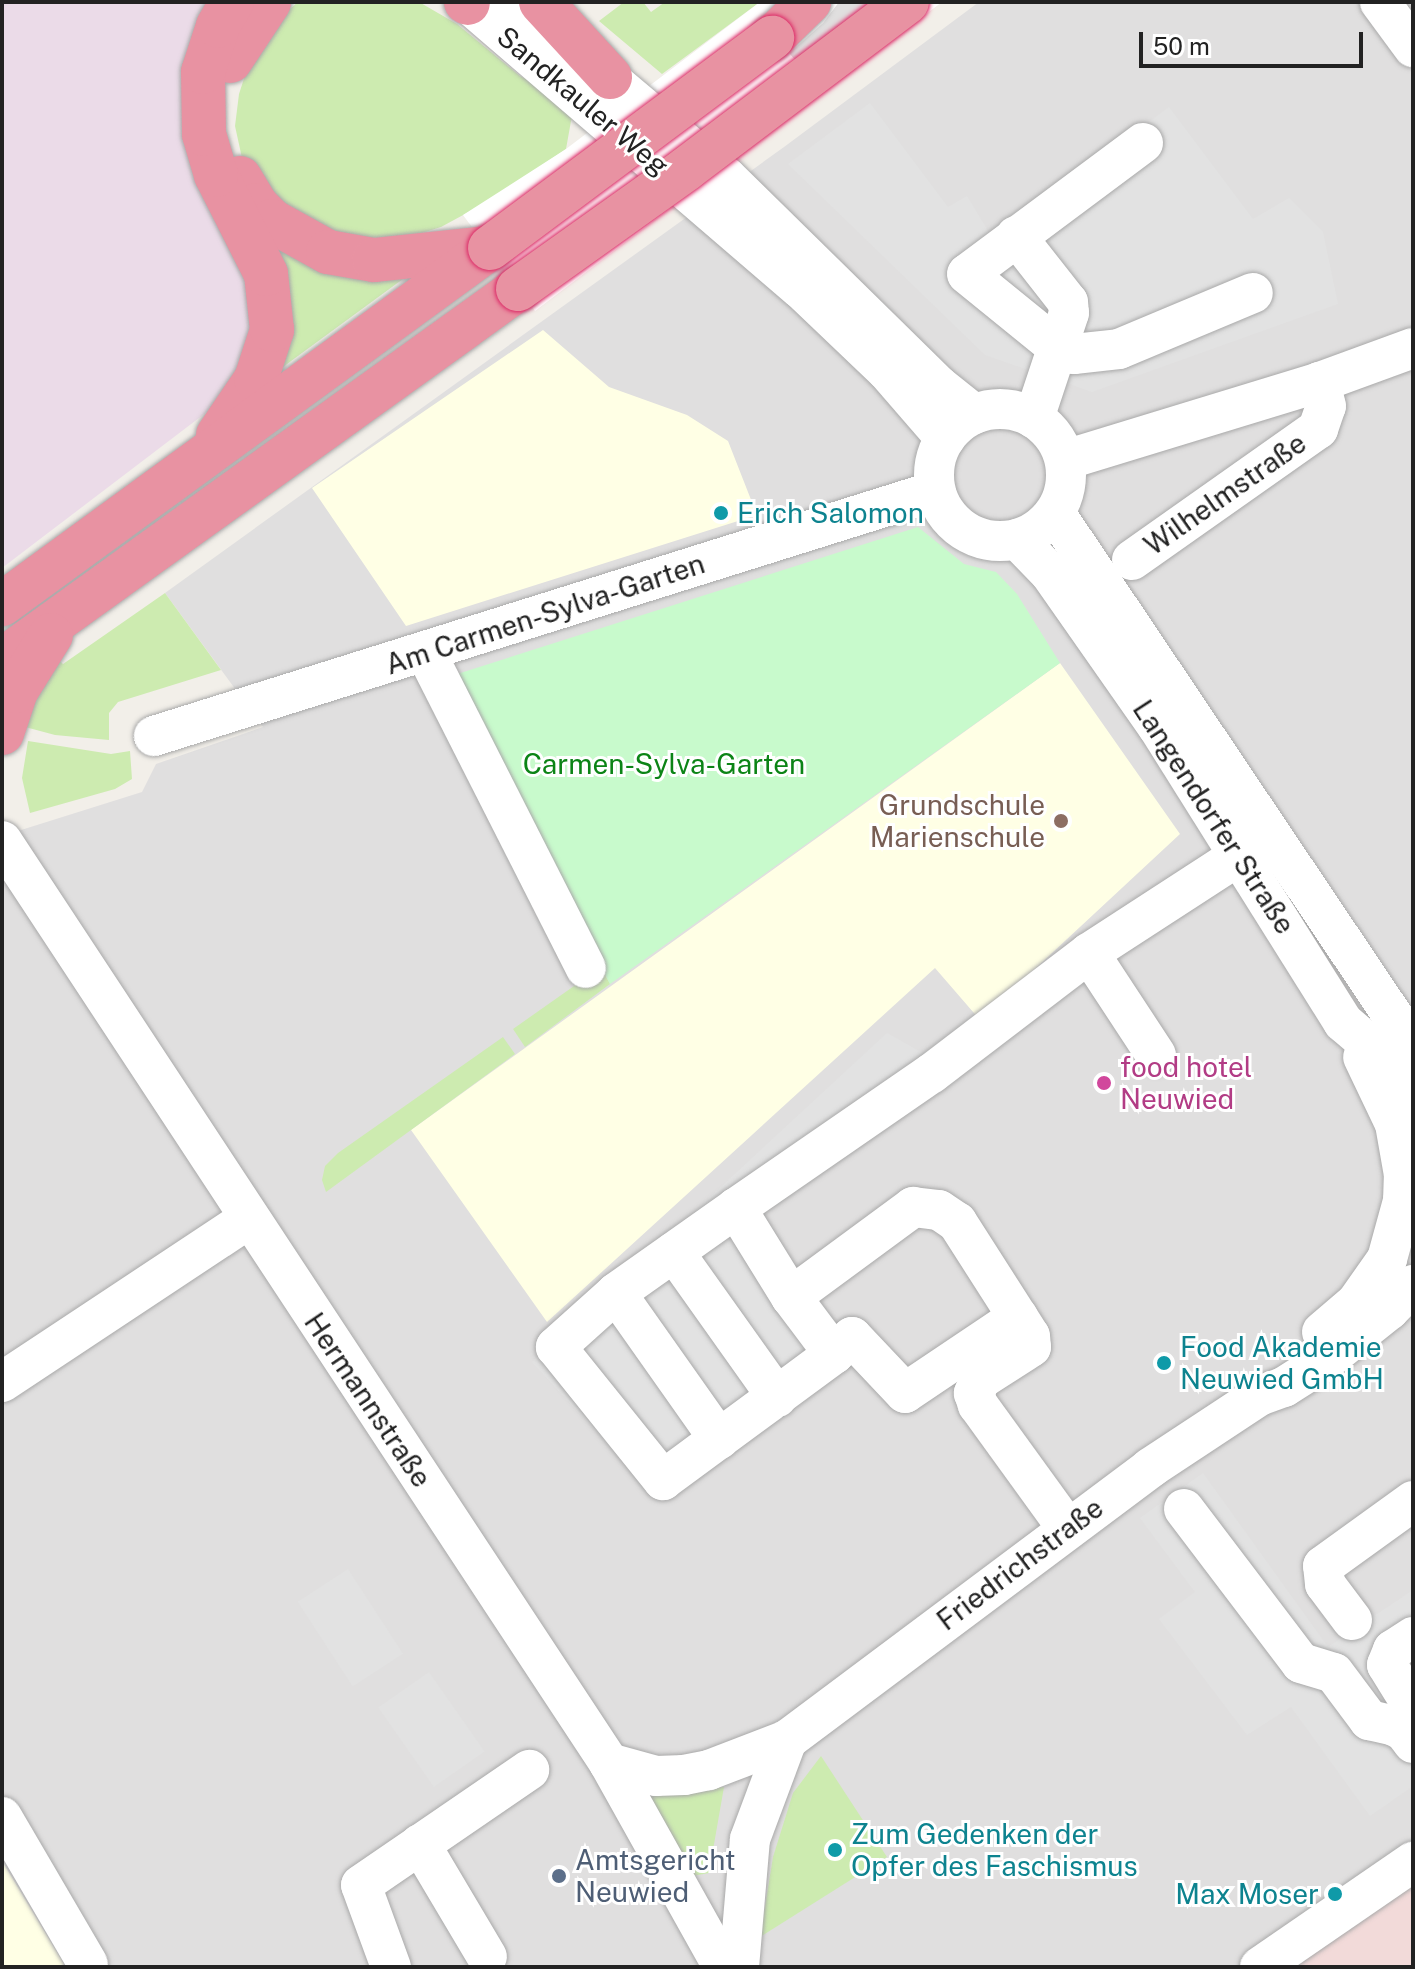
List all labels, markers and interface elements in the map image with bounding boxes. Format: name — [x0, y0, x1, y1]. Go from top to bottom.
scale bar — [1143, 16, 1367, 66]
street label: Sandkauler Weg — [490, 19, 676, 183]
text: 50 m — [1153, 32, 1210, 60]
street label: Wilhelmstraße — [1138, 426, 1312, 562]
place label: Erich Salomon — [737, 496, 924, 530]
marker: Erich Salomon — [712, 504, 730, 522]
street label: Am Carmen-Sylva-Garten — [381, 547, 709, 681]
street label: Langendorfer Straße — [1126, 694, 1302, 940]
park label: Carmen-Sylva-Garten — [523, 747, 805, 781]
place label: Grundschule Marienschule — [870, 788, 1045, 854]
marker: Grundschule Marienschule — [1052, 812, 1070, 830]
place label: food hotel Neuwied — [1120, 1050, 1252, 1116]
marker: food hotel Neuwied — [1095, 1074, 1113, 1092]
street label: Hermannstraße — [297, 1306, 439, 1494]
place label: Food Akademie Neuwied GmbH — [1180, 1330, 1384, 1396]
marker: Food Akademie Neuwied GmbH — [1155, 1354, 1173, 1372]
street label: Friedrichstraße — [930, 1491, 1110, 1637]
place label: Zum Gedenken der Opfer des Faschismus — [851, 1817, 1138, 1883]
marker: Zum Gedenken der Opfer des Faschismus — [826, 1841, 844, 1859]
place label: Amtsgericht Neuwied — [575, 1843, 736, 1909]
marker: Amtsgericht Neuwied — [550, 1867, 568, 1885]
place label: Max Moser — [1175, 1877, 1319, 1911]
marker: Max Moser — [1326, 1885, 1344, 1903]

